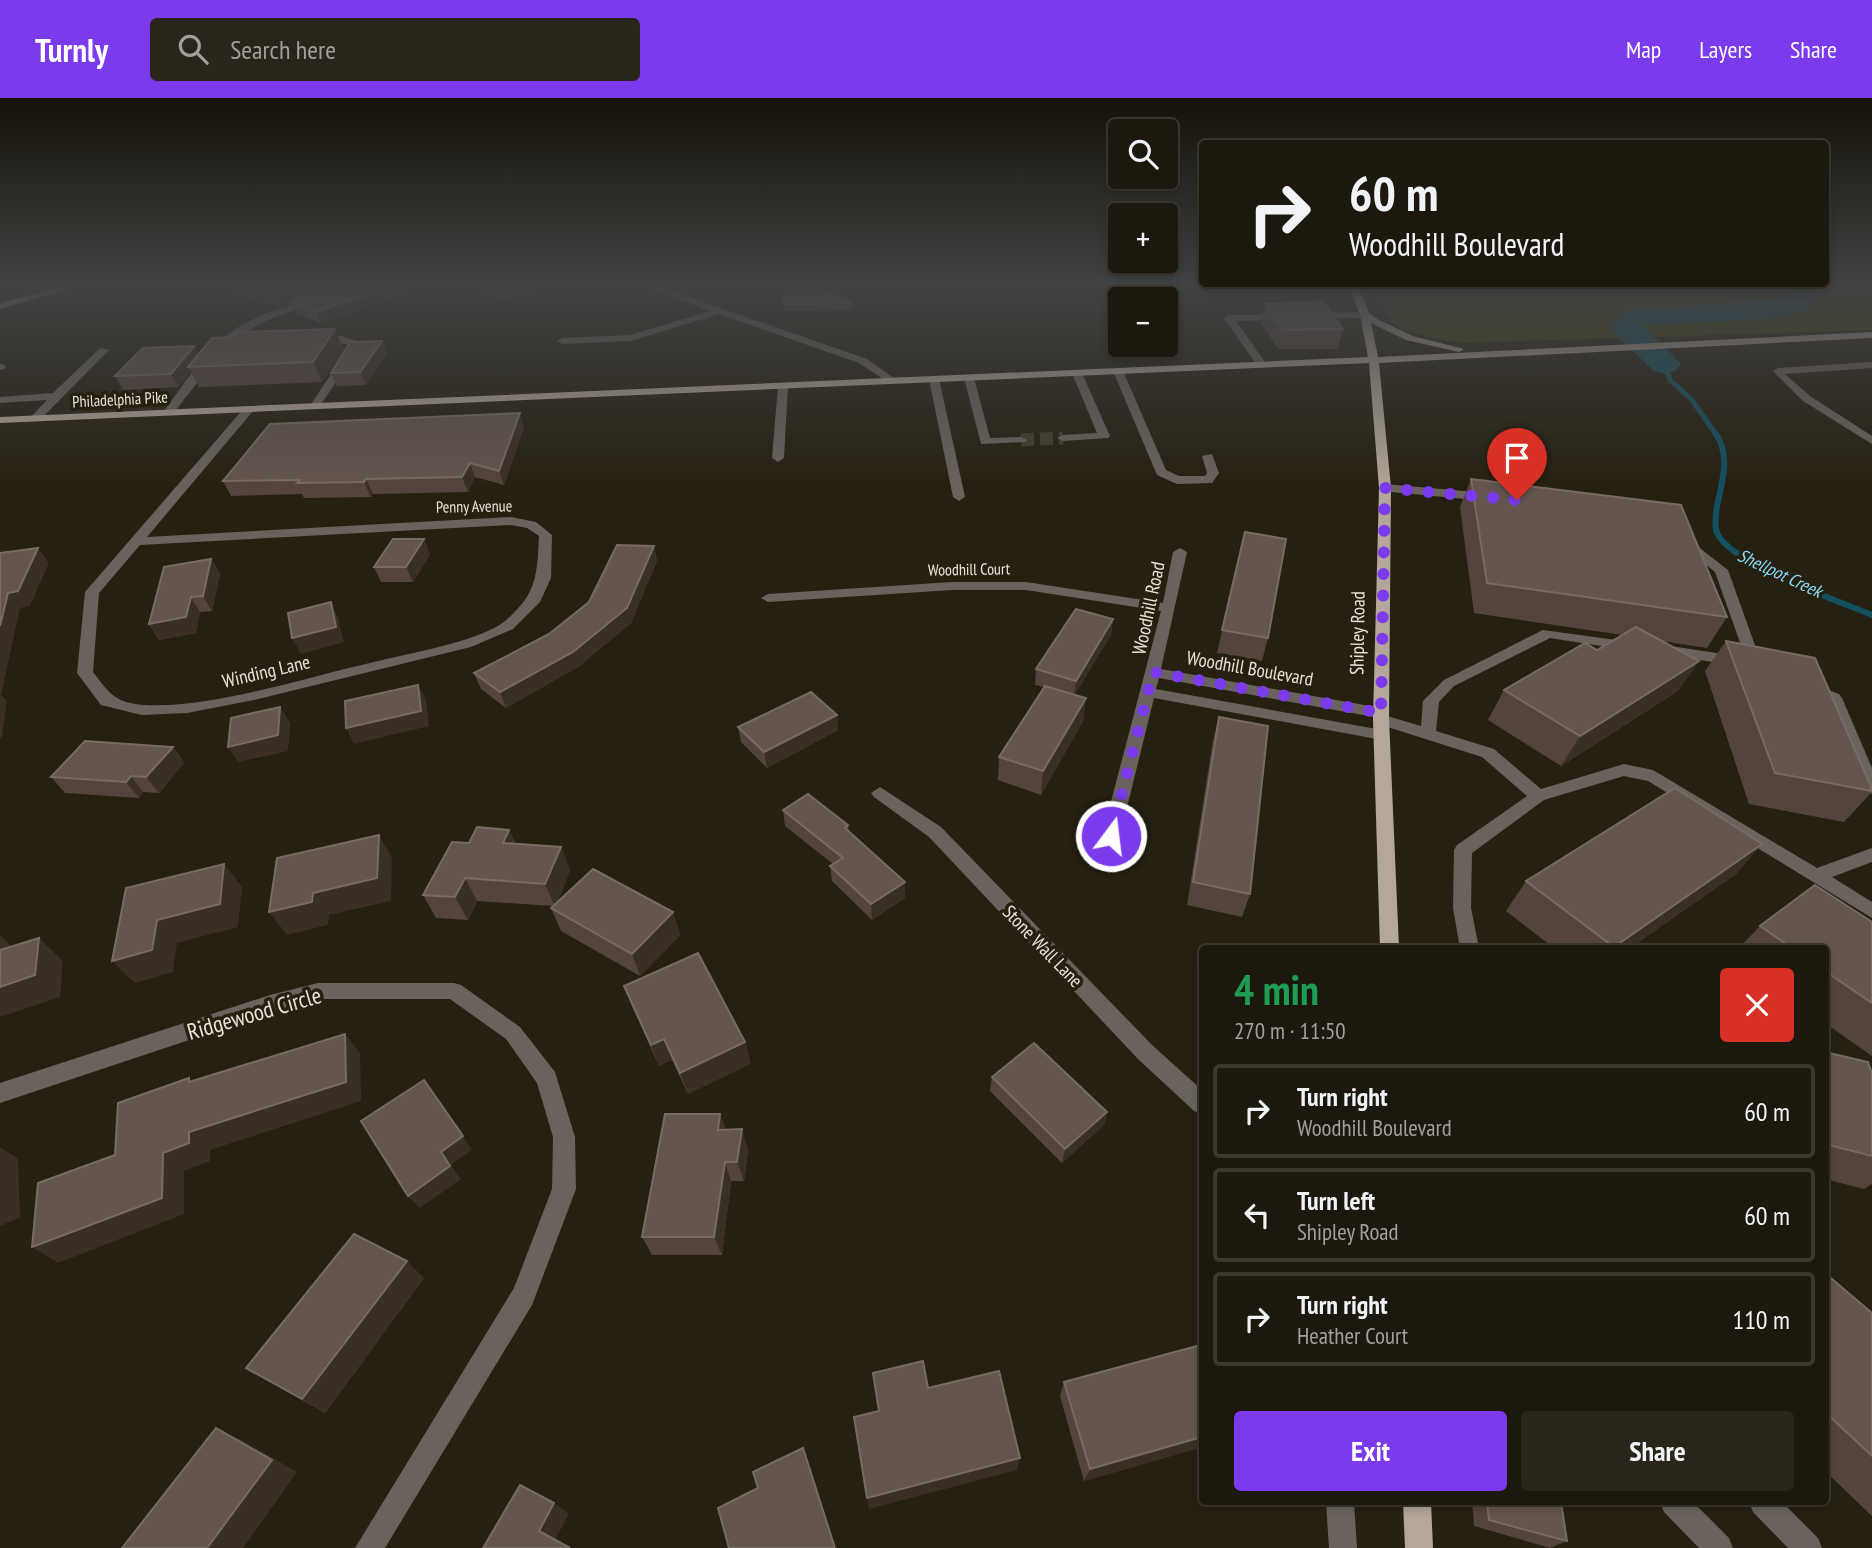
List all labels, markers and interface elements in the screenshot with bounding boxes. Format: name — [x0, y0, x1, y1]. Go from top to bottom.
search box — [150, 18, 640, 81]
text: Turnly — [35, 28, 108, 71]
icon: search — [174, 30, 212, 68]
text: Search here — [230, 33, 336, 66]
text: Map — [1626, 34, 1661, 65]
text: Layers — [1699, 34, 1752, 65]
text: Share — [1790, 34, 1837, 65]
map controls — [1108, 119, 1178, 357]
button: search — [1108, 119, 1178, 189]
text: 60 m — [1349, 161, 1438, 225]
icon: right — [1234, 168, 1325, 259]
button: + — [1108, 203, 1178, 273]
text: Woodhill Boulevard — [1349, 223, 1564, 265]
button: − — [1108, 287, 1178, 357]
street label: Philadelphia Pike — [72, 387, 168, 411]
pin — [1487, 428, 1547, 500]
icon: arrive — [1498, 439, 1536, 477]
street label: Penny Avenue — [436, 495, 512, 517]
water label: Shellpot Creek — [1734, 543, 1828, 603]
street label: Woodhill Court — [928, 558, 1011, 580]
street label: Woodhill Road — [1126, 559, 1170, 657]
street label: Shipley Road — [1344, 591, 1370, 675]
street label: Woodhill Boulevard — [1185, 645, 1315, 691]
street label: Winding Lane — [220, 649, 312, 693]
position arrow — [1074, 799, 1148, 873]
street label: Stone Wall Lane — [998, 900, 1088, 992]
text: 4 min — [1234, 962, 1319, 1017]
button: close — [1720, 968, 1794, 1042]
street label: Ridgewood Circle — [184, 980, 324, 1046]
text: 270 m · 11:50 — [1234, 1016, 1346, 1045]
text: Turn right — [1297, 1080, 1388, 1113]
icon: right — [1238, 1092, 1276, 1130]
text: 60 m — [1744, 1095, 1790, 1128]
text: Woodhill Boulevard — [1297, 1113, 1452, 1142]
text: Turn left — [1297, 1184, 1375, 1217]
icon: left — [1238, 1196, 1276, 1234]
text: 60 m — [1744, 1199, 1790, 1232]
text: Shipley Road — [1297, 1217, 1399, 1246]
text: Turn right — [1297, 1288, 1388, 1321]
icon: right — [1238, 1300, 1276, 1338]
text: 110 m — [1732, 1303, 1790, 1336]
text: Heather Court — [1297, 1321, 1408, 1350]
button: Exit — [1234, 1411, 1507, 1491]
button: Share — [1521, 1411, 1794, 1491]

